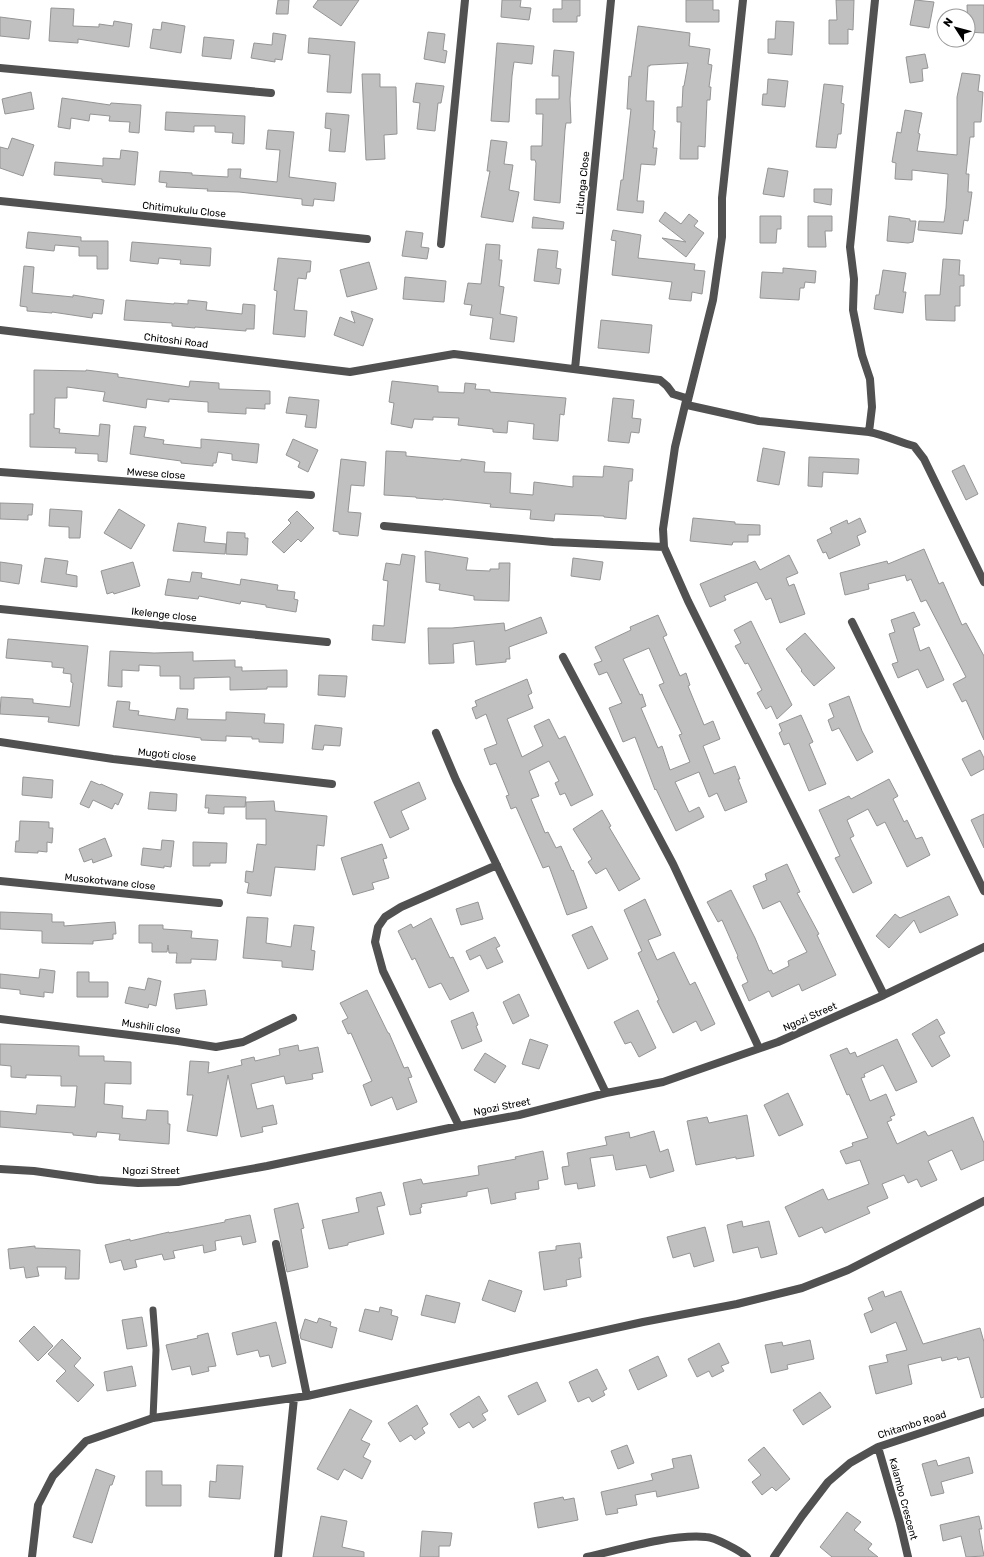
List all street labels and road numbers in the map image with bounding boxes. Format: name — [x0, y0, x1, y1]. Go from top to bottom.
street label: Litunga Close — [574, 150, 592, 215]
street label: Chitimukulu Close — [142, 200, 227, 220]
street label: Chitoshi Road — [143, 331, 209, 351]
street label: Mwese close — [126, 466, 186, 482]
street label: Ikelenge close — [131, 606, 198, 624]
street label: Mugoti close — [137, 746, 197, 764]
street label: Musokotwane close — [64, 871, 156, 893]
street label: Ngozi Street — [781, 1000, 839, 1034]
street label: Mushili close — [121, 1017, 182, 1037]
street label: Ngozi Street — [473, 1096, 531, 1118]
street label: Ngozi Street — [122, 1165, 180, 1177]
street label: Chitambo Road — [876, 1408, 948, 1442]
street label: Kalambo Crescent — [886, 1457, 920, 1541]

